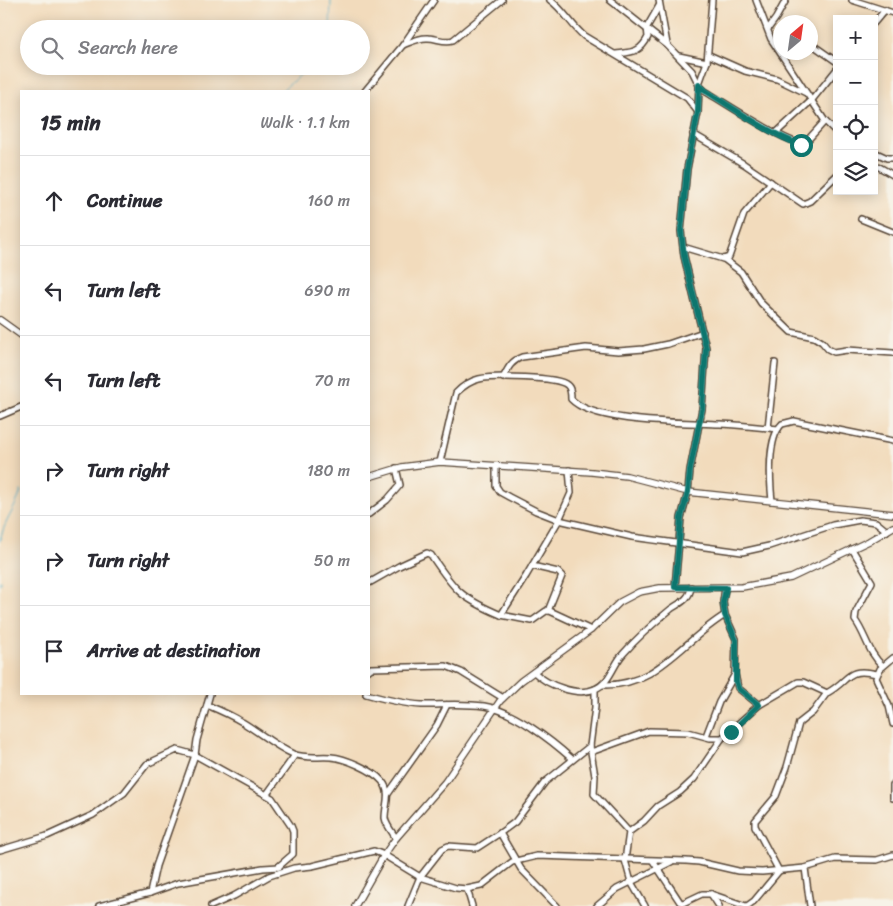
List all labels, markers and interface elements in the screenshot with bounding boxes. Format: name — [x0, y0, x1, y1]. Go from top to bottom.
north arrow — [773, 15, 818, 60]
map controls — [833, 15, 878, 195]
button: + — [833, 15, 878, 60]
search box — [20, 20, 370, 75]
text: Search here — [78, 31, 178, 64]
icon: search — [38, 34, 66, 62]
button: − — [833, 60, 878, 105]
text: 15 min — [40, 104, 101, 142]
button: locate — [833, 105, 878, 150]
text: Walk · 1.1 km — [260, 108, 350, 137]
route start — [790, 134, 813, 157]
button: layers — [833, 150, 878, 195]
text: Continue — [87, 184, 163, 217]
text: 160 m — [307, 186, 350, 215]
icon: ahead — [40, 187, 68, 215]
text: Turn left — [87, 274, 160, 307]
text: 690 m — [305, 276, 350, 305]
icon: left — [40, 277, 68, 305]
text: Turn left — [87, 364, 160, 397]
text: 70 m — [314, 366, 350, 395]
icon: left — [40, 367, 68, 395]
text: Turn right — [87, 454, 169, 487]
text: 180 m — [307, 456, 350, 485]
icon: right — [40, 457, 68, 485]
text: Turn right — [87, 544, 169, 577]
text: 50 m — [314, 546, 350, 575]
icon: right — [40, 547, 68, 575]
text: Arrive at destination — [87, 634, 260, 667]
icon: arrive — [40, 637, 68, 665]
route end — [720, 721, 743, 744]

